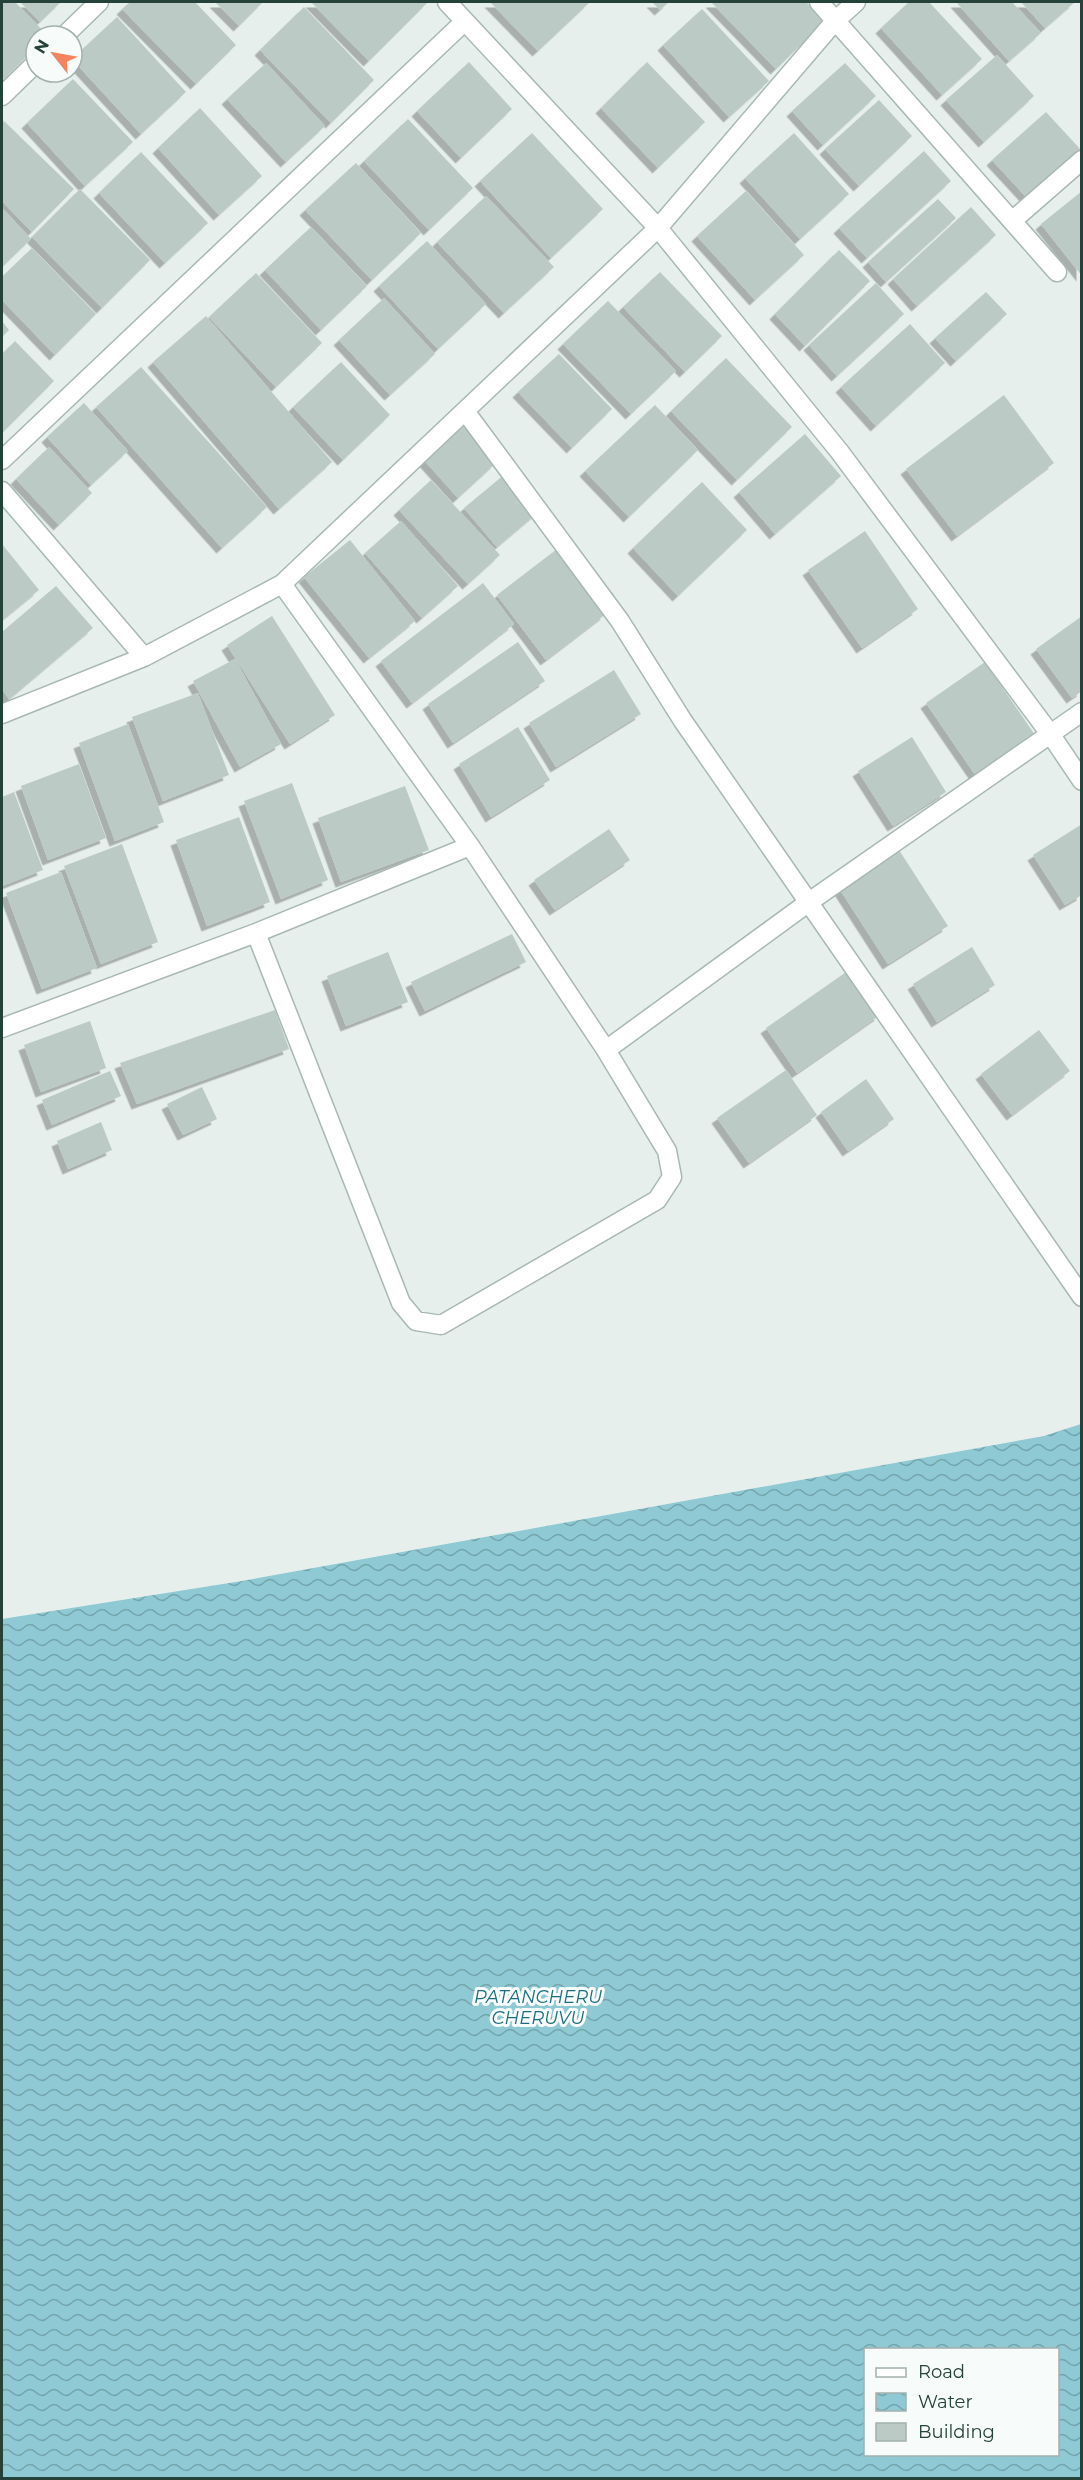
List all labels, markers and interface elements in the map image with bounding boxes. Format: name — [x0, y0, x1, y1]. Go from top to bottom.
north arrow — [24, 24, 84, 84]
text: N — [30, 36, 53, 57]
water label: PATANCHERU CHERUVU — [474, 1986, 602, 2029]
legend — [864, 2348, 1059, 2456]
text: Road — [918, 2361, 965, 2383]
text: Water — [918, 2391, 973, 2413]
text: Building — [918, 2421, 995, 2443]

